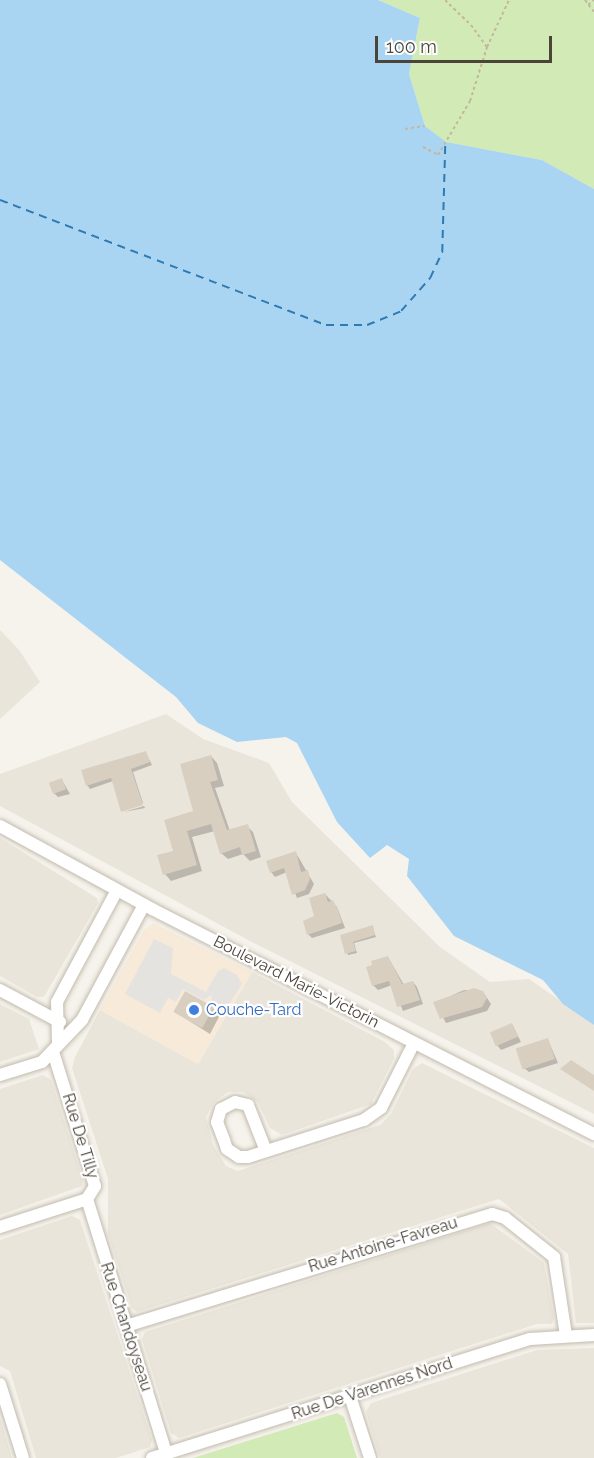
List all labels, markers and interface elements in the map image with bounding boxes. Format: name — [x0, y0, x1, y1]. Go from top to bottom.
scale bar — [378, 24, 555, 62]
text: 100 m — [386, 36, 437, 57]
street label: Boulevard Marie-Victorin — [210, 932, 382, 1032]
place label: Couche-Tard — [206, 1000, 301, 1020]
marker: Couche-Tard — [187, 1003, 201, 1017]
street label: Rue De Tilly — [58, 1091, 102, 1181]
street label: Rue Antoine-Favreau — [306, 1213, 460, 1277]
street label: Rue Chandoyseau — [96, 1260, 156, 1394]
street label: Rue De Varennes Nord — [289, 1354, 455, 1424]

